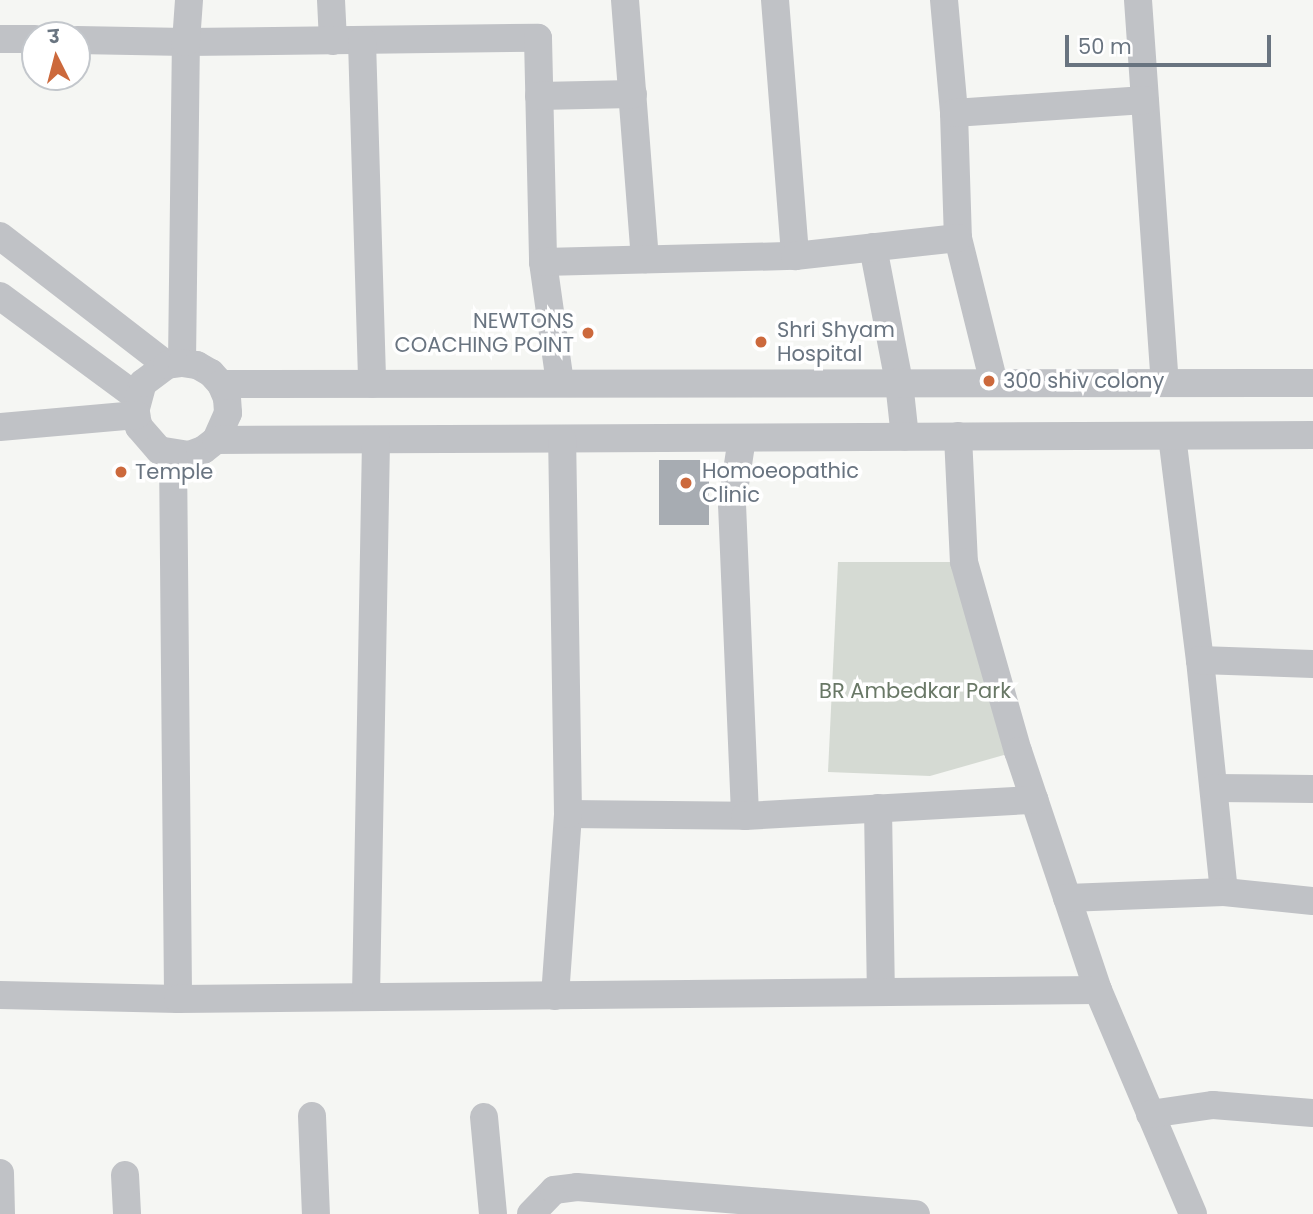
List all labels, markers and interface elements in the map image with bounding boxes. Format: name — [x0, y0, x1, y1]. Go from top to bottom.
north arrow — [21, 21, 91, 91]
scale bar — [1068, 21, 1274, 65]
text: उ — [47, 23, 61, 51]
text: 50 m — [1078, 32, 1132, 61]
place label: NEWTONS COACHING POINT — [395, 308, 574, 358]
place label: Shri Shyam Hospital — [777, 317, 895, 367]
marker: NEWTONS COACHING POINT — [580, 325, 596, 341]
marker: Shri Shyam Hospital — [751, 332, 771, 352]
place label: 300 shiv colony — [1003, 368, 1164, 394]
marker: 300 shiv colony — [981, 373, 997, 389]
place label: Homoeopathic Clinic — [702, 458, 859, 508]
place label: Temple — [135, 459, 213, 485]
marker: Temple — [113, 464, 129, 480]
marker: Homoeopathic Clinic — [676, 473, 696, 493]
park label: BR Ambedkar Park — [819, 678, 1011, 704]

